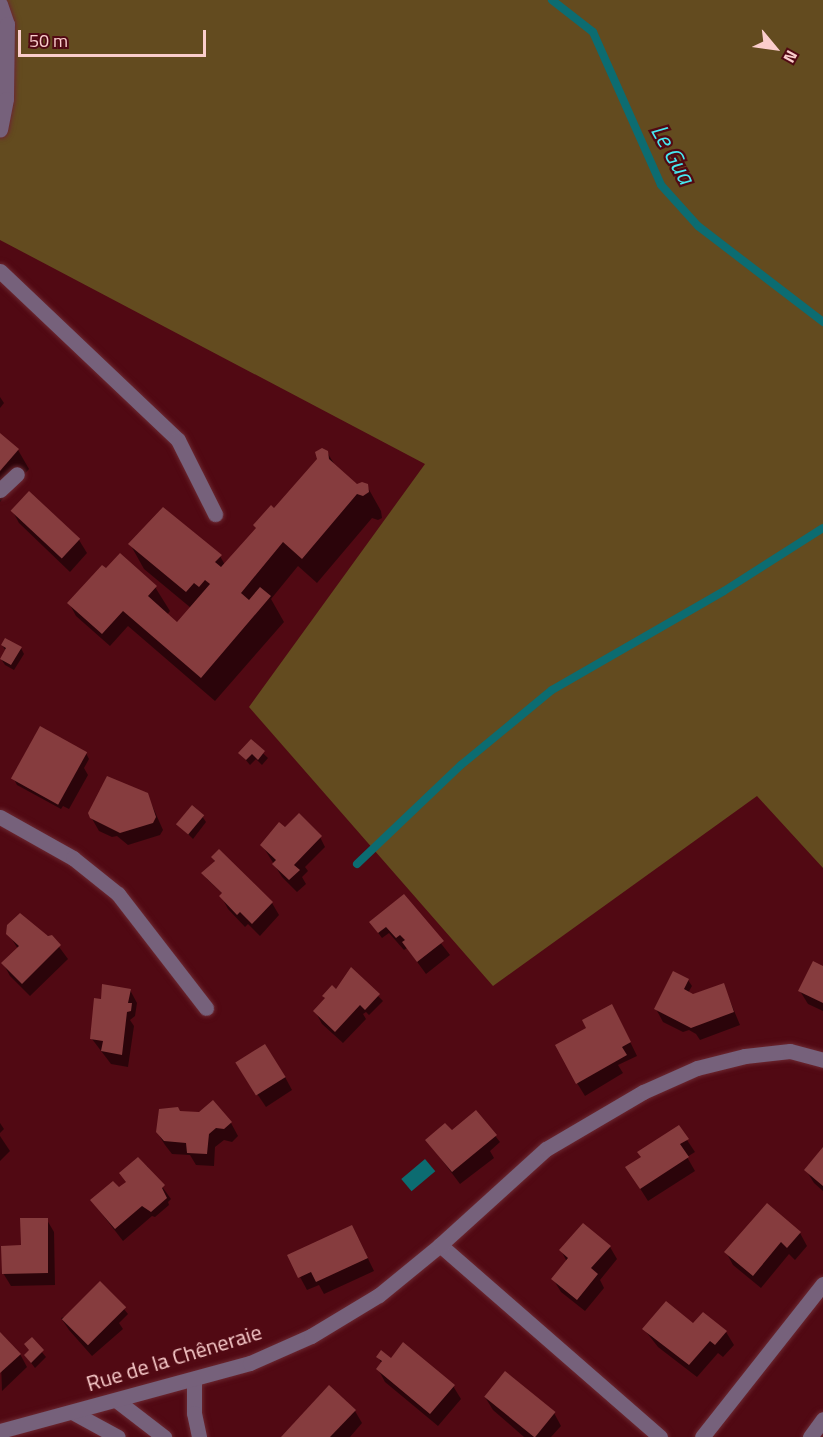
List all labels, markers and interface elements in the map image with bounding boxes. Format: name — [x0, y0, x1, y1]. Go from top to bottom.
scale bar — [21, 18, 208, 56]
north arrow — [745, 18, 805, 78]
text: 50 m — [29, 27, 68, 54]
text: N — [778, 46, 804, 67]
water label: Le Gua — [645, 119, 701, 189]
street label: Rue de la Chêneraie — [83, 1319, 265, 1397]

